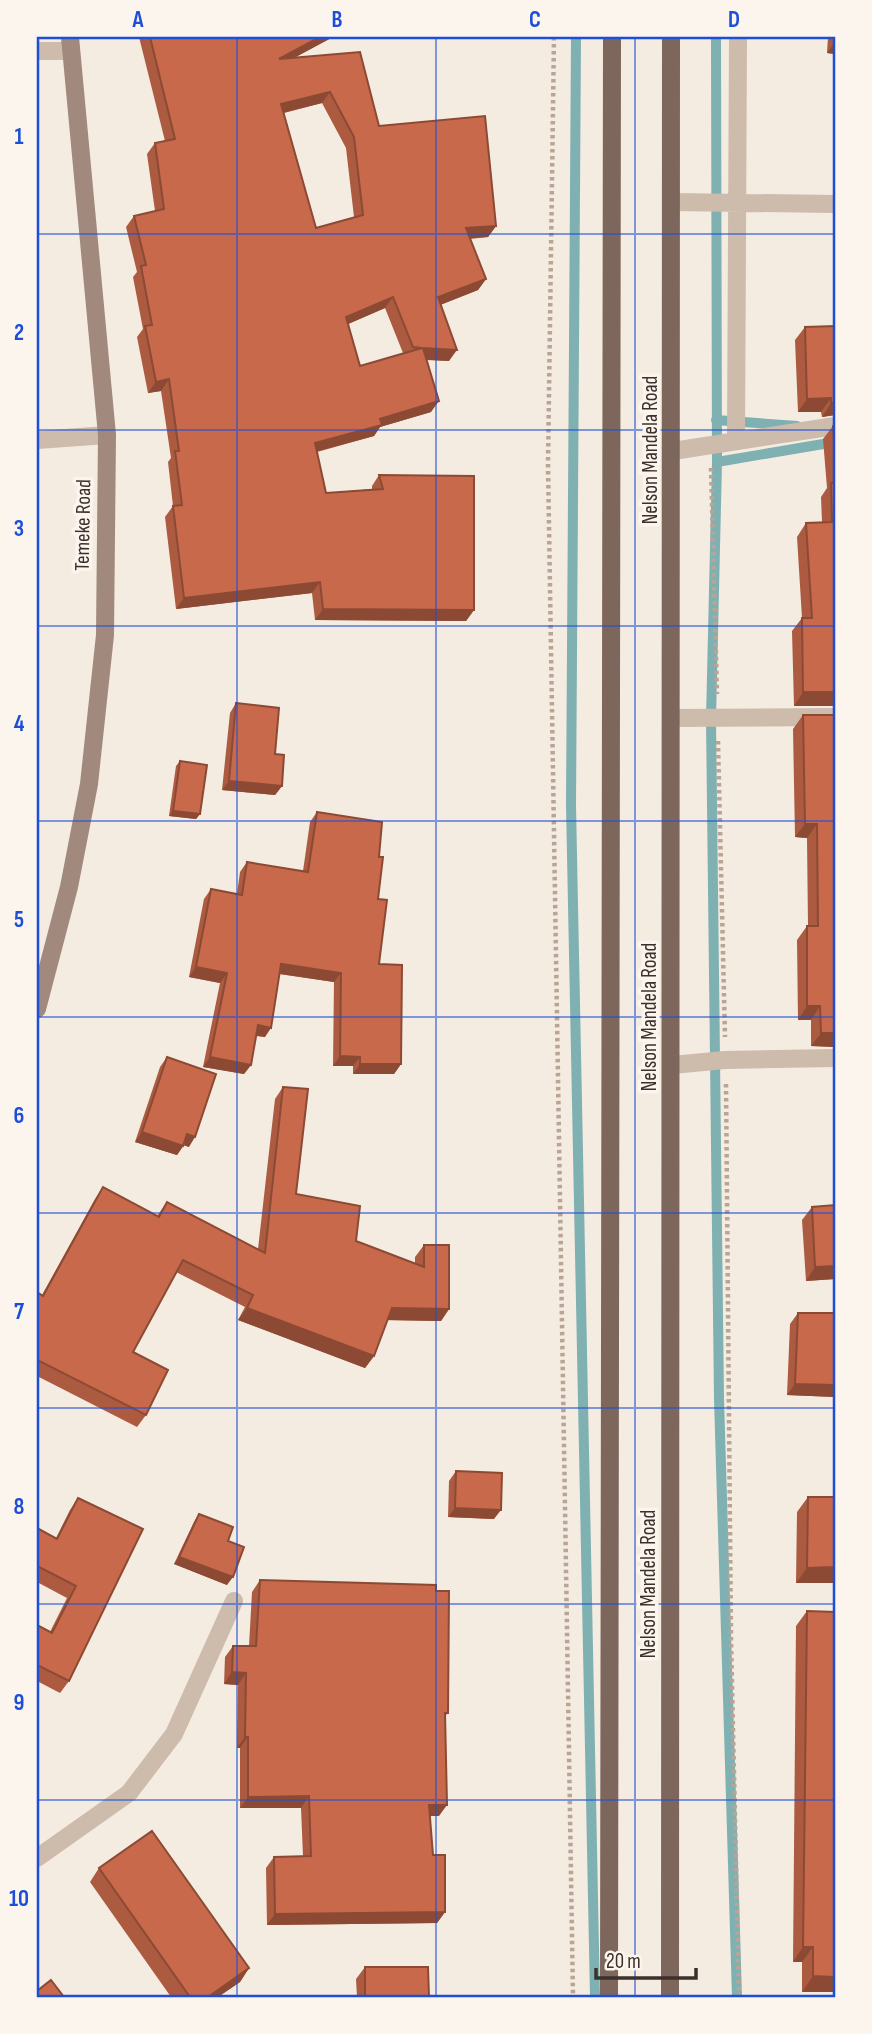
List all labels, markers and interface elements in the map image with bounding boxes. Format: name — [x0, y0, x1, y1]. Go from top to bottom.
text: A — [132, 6, 145, 34]
text: B — [332, 6, 343, 34]
text: C — [529, 6, 541, 34]
text: D — [728, 6, 740, 34]
text: 1 — [14, 123, 24, 151]
text: 2 — [14, 319, 24, 347]
street label: Nelson Mandela Road — [638, 376, 663, 524]
street label: Temeke Road — [70, 479, 96, 571]
text: 3 — [14, 515, 24, 543]
text: 4 — [14, 710, 25, 738]
text: 5 — [14, 906, 24, 934]
street label: Nelson Mandela Road — [637, 943, 662, 1091]
text: 6 — [14, 1102, 24, 1130]
text: 7 — [14, 1298, 24, 1326]
text: 8 — [14, 1493, 25, 1521]
street label: Nelson Mandela Road — [636, 1510, 661, 1658]
text: 9 — [14, 1689, 24, 1717]
text: 10 — [9, 1885, 29, 1913]
scale bar — [596, 1936, 695, 1980]
text: 20 m — [606, 1949, 641, 1974]

